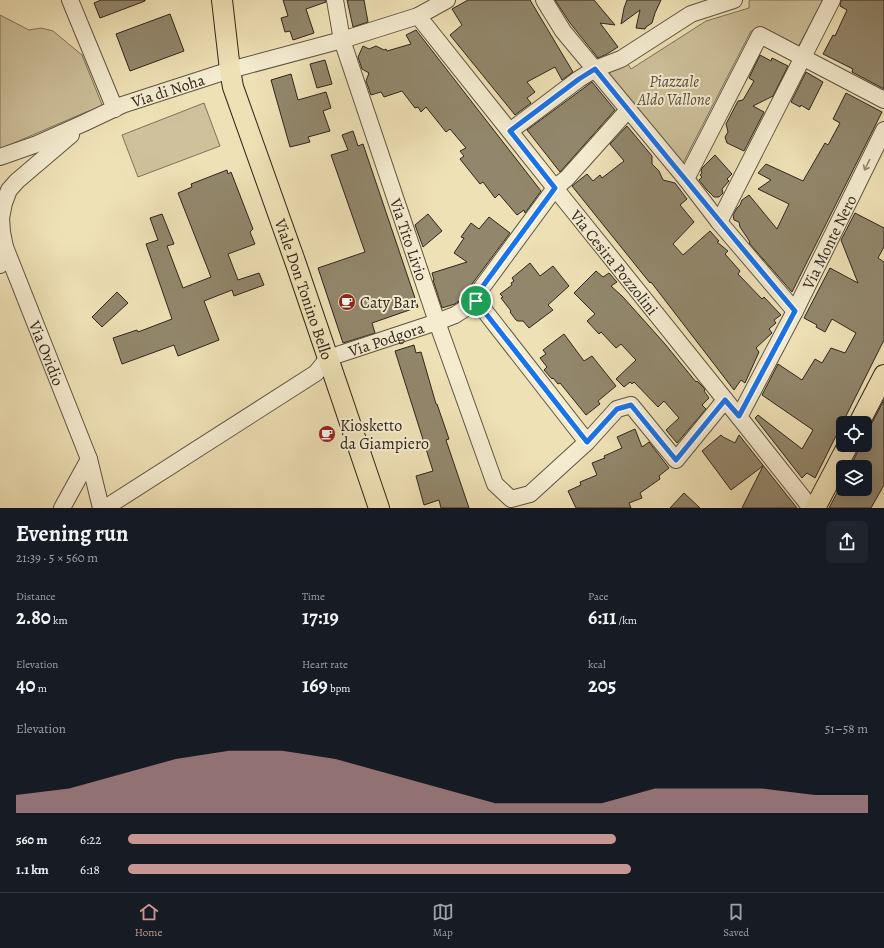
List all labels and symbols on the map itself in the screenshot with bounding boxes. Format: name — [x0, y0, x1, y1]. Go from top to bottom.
street label: Via di Noha — [128, 69, 208, 114]
park label: Piazzale Aldo Vallone — [637, 71, 711, 111]
one-way arrow — [863, 159, 870, 171]
street label: Via Monte Nero — [797, 192, 862, 294]
street label: Via Tito Livio — [384, 195, 432, 284]
street label: Via Cesira Pozzolini — [564, 205, 663, 320]
street label: Viale Don Tonino Bello — [268, 215, 338, 363]
pin — [459, 284, 493, 318]
cafe icon: Caty Bar — [337, 292, 357, 312]
place label: Caty Bar — [360, 292, 416, 314]
street label: Via Ovidio — [23, 317, 69, 389]
street label: Via Podgora — [345, 317, 428, 363]
place label: Kiosketto da Giampiero — [340, 415, 429, 455]
cafe icon: Kiosketto da Giampiero — [317, 424, 337, 444]

